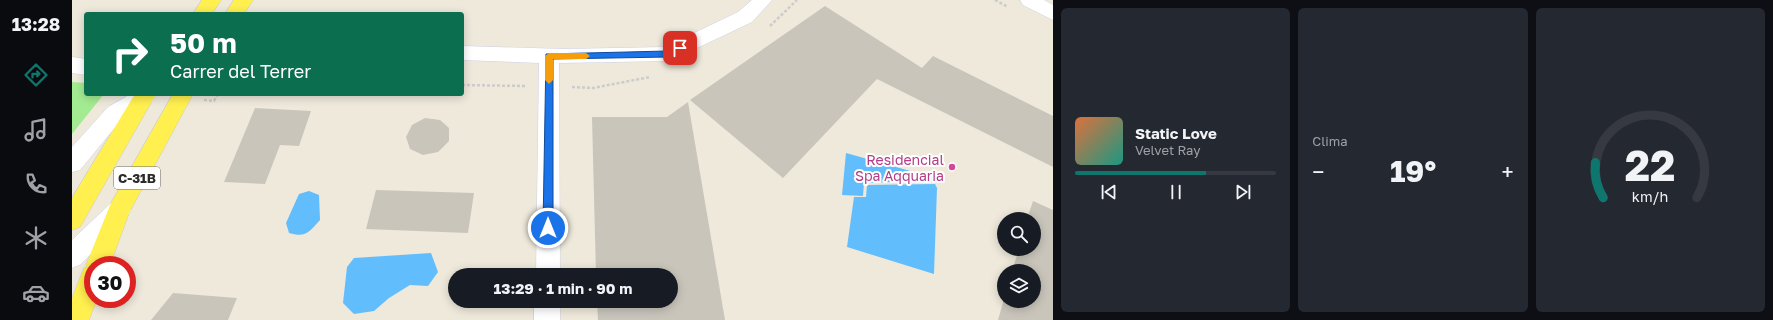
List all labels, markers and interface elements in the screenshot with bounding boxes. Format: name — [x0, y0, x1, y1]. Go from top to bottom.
text: 13:28 — [12, 13, 60, 35]
text: 50 m — [170, 26, 237, 59]
icon: right — [104, 28, 156, 80]
pin — [663, 31, 697, 65]
icon: arrive — [669, 37, 691, 59]
text: Carrer del Terrer — [170, 60, 311, 82]
icon: directions — [22, 61, 50, 89]
icon: music — [22, 116, 50, 144]
text: Static Love — [1135, 124, 1217, 142]
text: Clima — [1312, 133, 1348, 149]
text: 22 — [1625, 140, 1676, 190]
text: Velvet Ray — [1135, 142, 1200, 158]
place label: Residencial Spa Aqquaria — [855, 151, 944, 184]
text: 19° — [1390, 153, 1436, 189]
text: − — [1312, 158, 1324, 185]
text: + — [1502, 158, 1514, 185]
marker: Residencial Spa Aqquaria — [947, 162, 957, 172]
road number: C-31B — [114, 167, 160, 189]
icon: phone — [22, 170, 50, 198]
icon: previous — [1098, 181, 1120, 203]
icon: pause — [1165, 181, 1187, 203]
icon: next — [1232, 181, 1254, 203]
text: km/h — [1632, 188, 1668, 205]
position arrow — [527, 207, 569, 249]
map controls — [997, 212, 1041, 308]
button: search — [997, 212, 1041, 256]
icon: climate — [22, 224, 50, 252]
speed limit sign: 30 — [84, 256, 136, 308]
button: layers — [997, 264, 1041, 308]
icon: car — [22, 279, 50, 307]
text: 13:29 · 1 min · 90 m — [494, 279, 632, 297]

